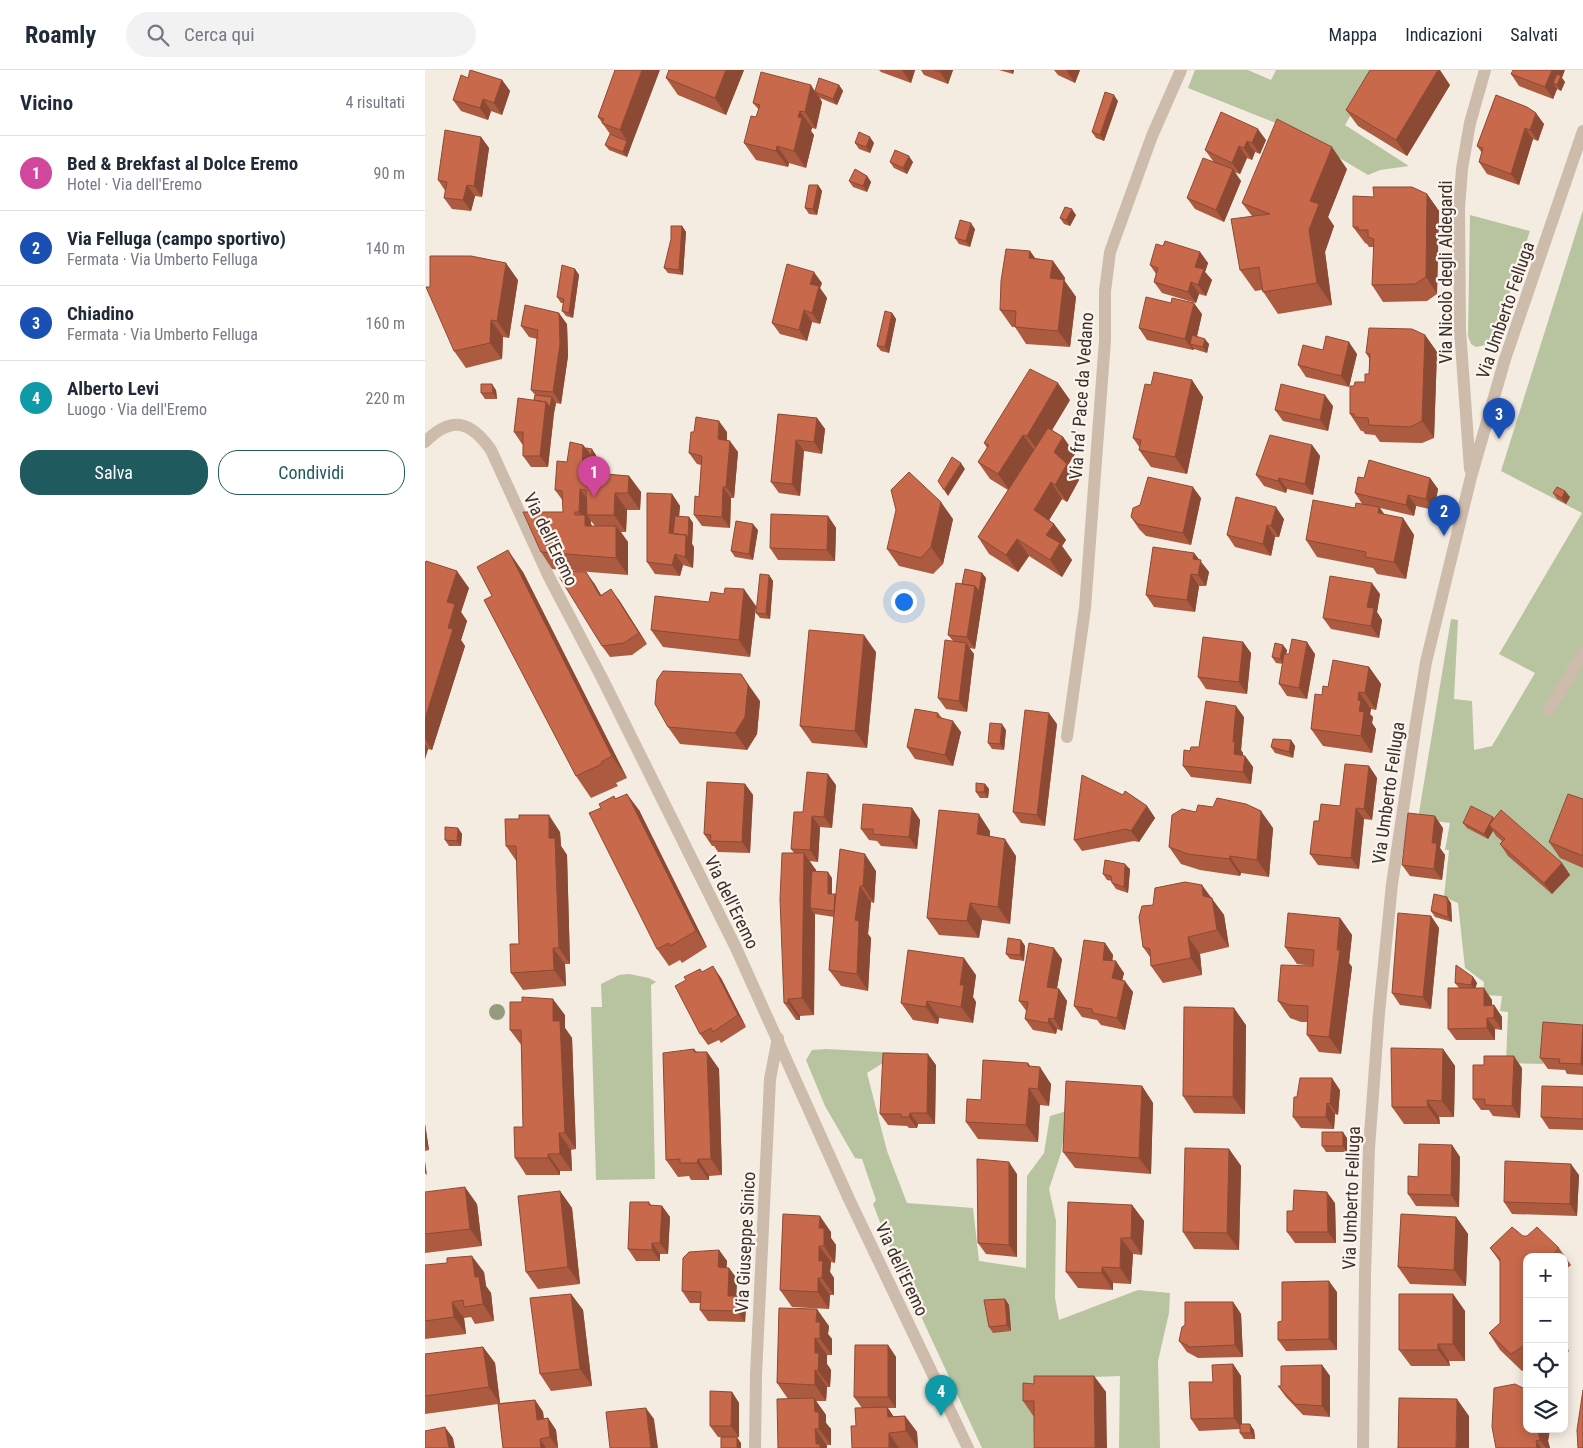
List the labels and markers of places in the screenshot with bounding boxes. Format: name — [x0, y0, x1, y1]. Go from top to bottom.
pin: 3 — [1483, 398, 1515, 439]
pin: 1 — [578, 456, 610, 497]
pin: 2 — [1428, 495, 1460, 536]
pin: 4 — [925, 1375, 957, 1416]

